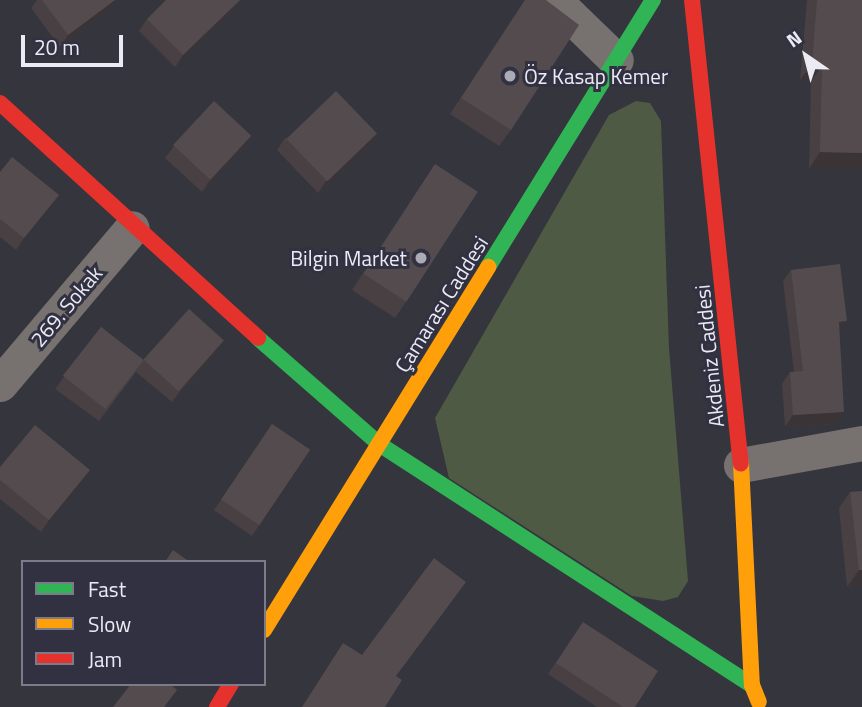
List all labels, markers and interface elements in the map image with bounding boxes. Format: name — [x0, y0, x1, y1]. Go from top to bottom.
scale bar — [24, 21, 126, 65]
north arrow — [771, 21, 841, 91]
text: N — [780, 23, 807, 54]
text: 20 m — [34, 31, 80, 63]
place label: Öz Kasap Kemer — [524, 63, 668, 89]
marker: Öz Kasap Kemer — [502, 68, 518, 84]
street label: Çamarası Caddesi — [389, 231, 493, 377]
place label: Bilgin Market — [290, 245, 407, 271]
marker: Bilgin Market — [413, 250, 429, 266]
street label: 269. Sokak — [25, 261, 107, 351]
street label: Akdeniz Caddesi — [689, 283, 729, 429]
legend — [21, 560, 266, 686]
text: Fast — [88, 573, 126, 605]
text: Slow — [88, 608, 131, 640]
text: Jam — [88, 643, 122, 675]

